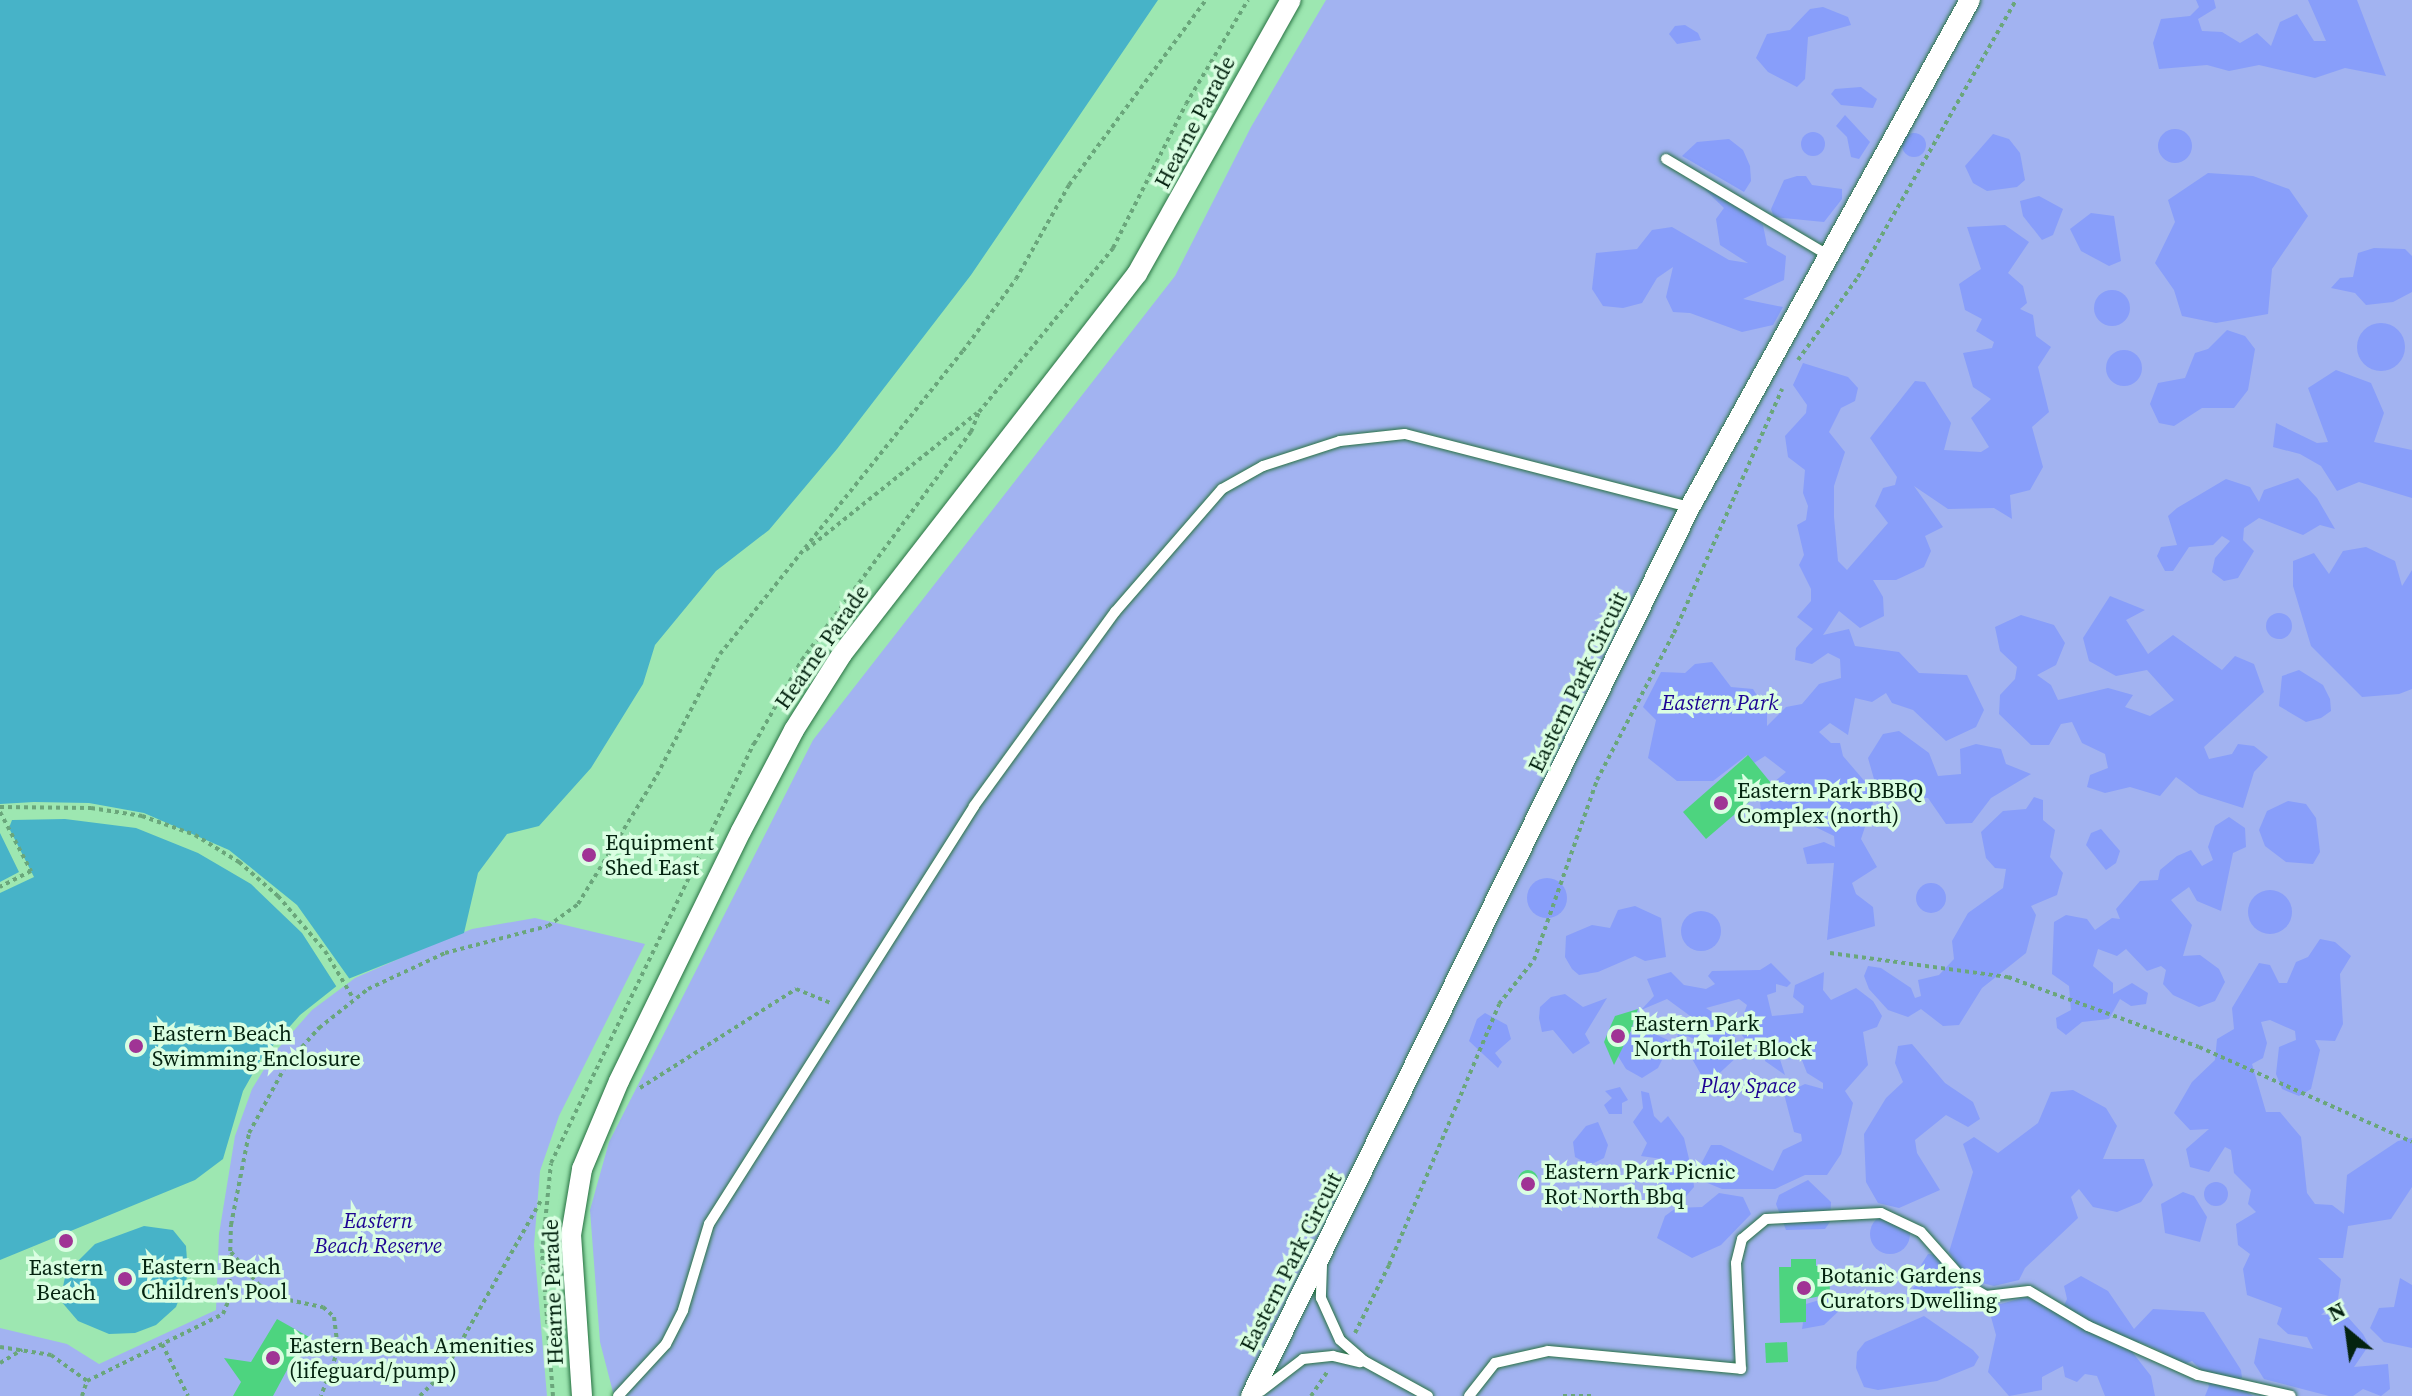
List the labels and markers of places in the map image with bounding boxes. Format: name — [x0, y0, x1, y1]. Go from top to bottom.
place label: Eastern Park BBBQ Complex (north) — [1737, 777, 1923, 828]
marker: Eastern Park BBBQ Complex (north) — [1712, 794, 1730, 812]
place label: Equipment Shed East — [605, 829, 714, 880]
marker: Equipment Shed East — [580, 846, 598, 864]
place label: Eastern Park North Toilet Block — [1634, 1010, 1812, 1062]
place label: Eastern Beach Swimming Enclosure — [152, 1020, 361, 1072]
marker: Eastern Park North Toilet Block — [1609, 1027, 1627, 1045]
marker: Eastern Beach Swimming Enclosure — [127, 1037, 145, 1055]
place label: Eastern Park Picnic Rot North Bbq — [1544, 1158, 1736, 1210]
marker: Eastern Park Picnic Rot North Bbq — [1519, 1175, 1537, 1193]
marker: Eastern Beach — [57, 1232, 75, 1250]
place label: Eastern Beach Children's Pool — [141, 1253, 287, 1304]
place label: Eastern Beach — [28, 1254, 104, 1306]
place label: Botanic Gardens Curators Dwelling — [1820, 1262, 1997, 1314]
marker: Eastern Beach Children's Pool — [116, 1270, 134, 1288]
marker: Botanic Gardens Curators Dwelling — [1795, 1279, 1813, 1297]
place label: Eastern Beach Amenities (lifeguard/pump) — [289, 1332, 534, 1384]
marker: Eastern Beach Amenities (lifeguard/pump) — [264, 1349, 282, 1367]

